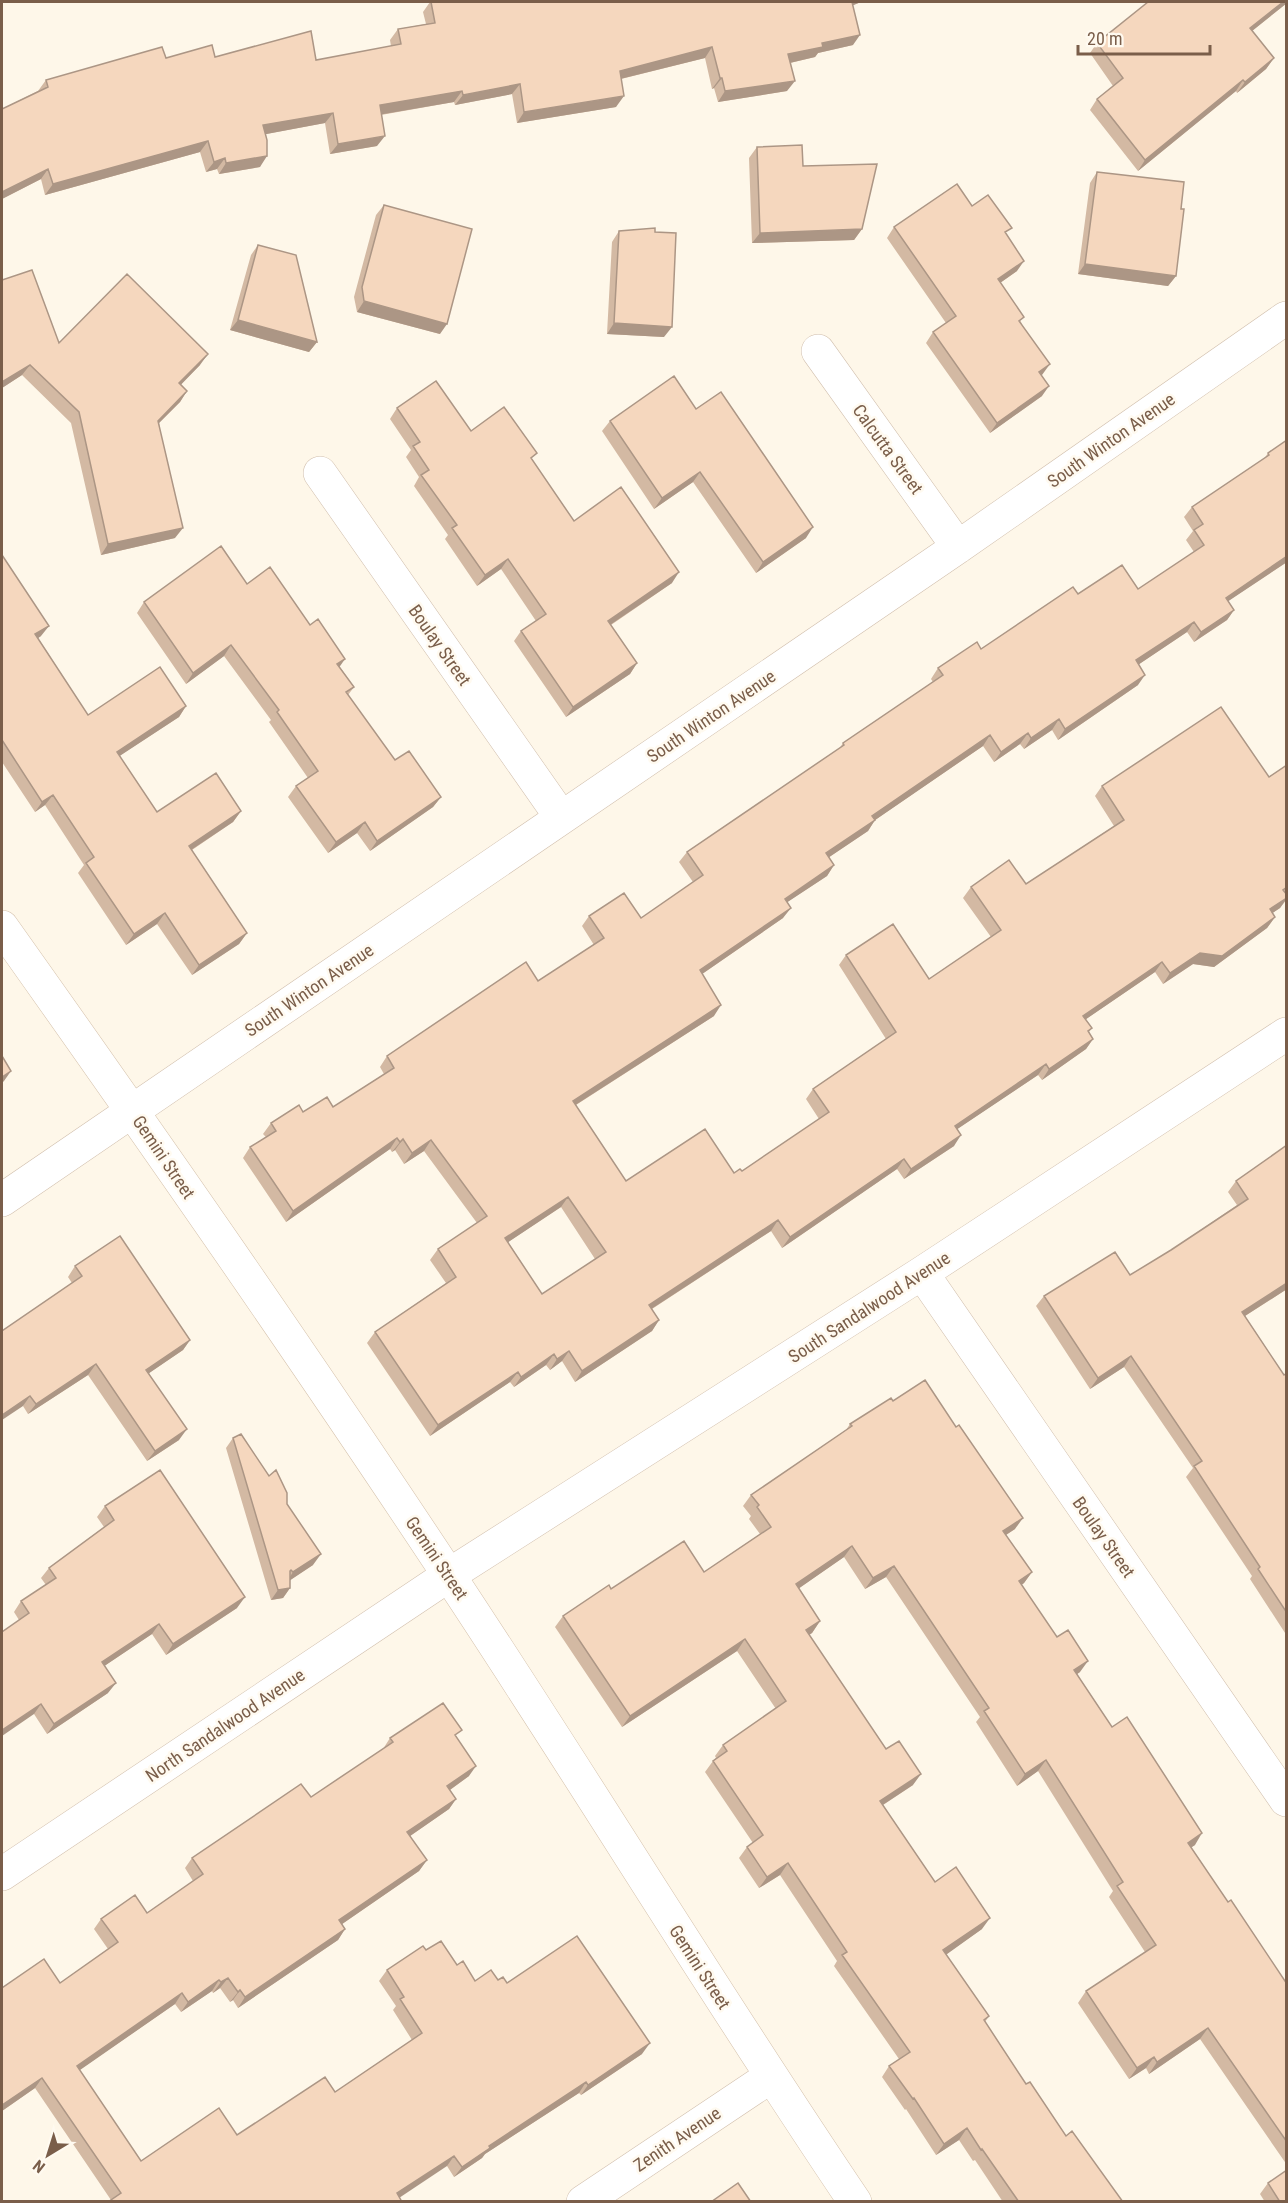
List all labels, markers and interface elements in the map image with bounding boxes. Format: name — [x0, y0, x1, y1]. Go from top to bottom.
scale bar — [1078, 18, 1210, 56]
text: 20 m — [1087, 28, 1122, 49]
street label: South Winton Avenue — [1043, 388, 1179, 492]
street label: Calcutta Street — [848, 400, 928, 498]
street label: Boulay Street — [404, 600, 476, 690]
street label: South Winton Avenue — [643, 665, 779, 767]
street label: South Winton Avenue — [241, 939, 377, 1041]
street label: Gemini Street — [128, 1111, 200, 1203]
street label: South Sandalwood Avenue — [784, 1247, 954, 1367]
street label: Boulay Street — [1068, 1492, 1140, 1582]
street label: Gemini Street — [401, 1512, 473, 1604]
street label: North Sandalwood Avenue — [141, 1664, 309, 1786]
street label: Gemini Street — [665, 1921, 735, 2013]
street label: Zenith Avenue — [629, 2102, 725, 2176]
north arrow — [18, 2125, 78, 2185]
text: N — [29, 2156, 49, 2177]

